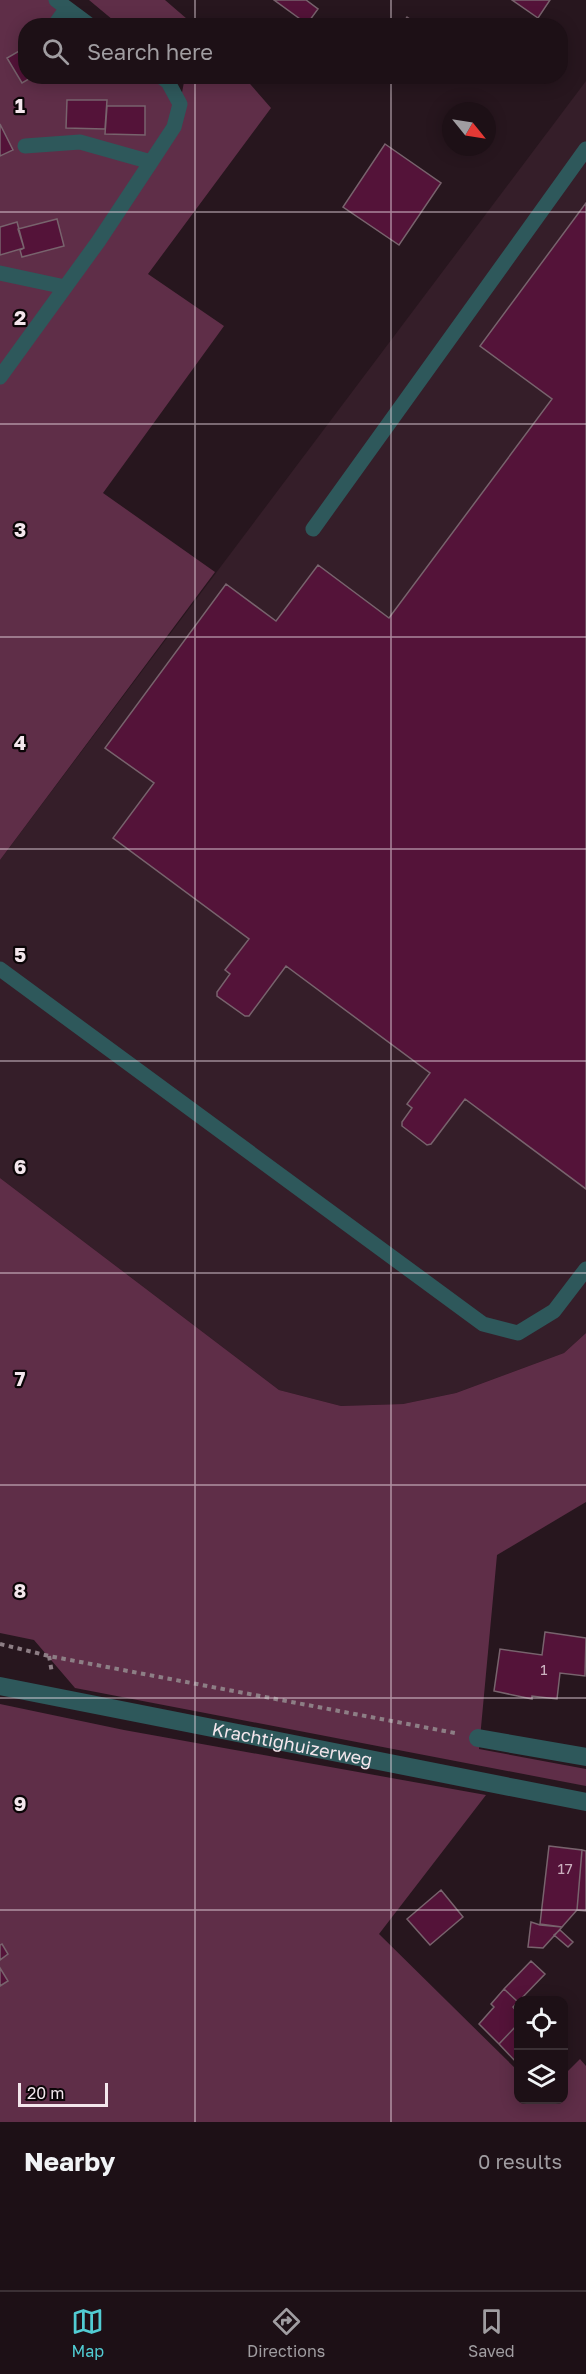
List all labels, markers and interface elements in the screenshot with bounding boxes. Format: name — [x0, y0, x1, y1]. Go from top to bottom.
search box — [18, 18, 568, 84]
icon: search — [39, 35, 72, 68]
text: Search here — [87, 38, 213, 65]
text: 1 — [15, 93, 25, 117]
north arrow — [442, 102, 496, 156]
text: 2 — [14, 305, 26, 329]
text: 3 — [14, 517, 26, 541]
text: 4 — [14, 730, 26, 754]
text: 5 — [14, 942, 26, 966]
text: 6 — [14, 1154, 26, 1178]
text: 7 — [15, 1366, 26, 1390]
text: 8 — [14, 1578, 26, 1602]
house number: 1 — [540, 1660, 548, 1678]
street label: Krachtighuizerweg — [210, 1717, 374, 1770]
text: 9 — [14, 1791, 26, 1815]
house number: 17 — [557, 1859, 573, 1877]
map controls — [514, 1996, 568, 2104]
button: locate — [514, 1996, 568, 2050]
button: layers — [514, 2050, 568, 2104]
scale bar — [18, 2080, 108, 2108]
text: 20 m — [27, 2083, 64, 2103]
text: Nearby — [24, 2146, 115, 2177]
text: 0 results — [478, 2149, 562, 2173]
tab: Map — [71, 2305, 104, 2361]
tab: Directions — [247, 2305, 325, 2361]
tab: Saved — [468, 2305, 515, 2361]

